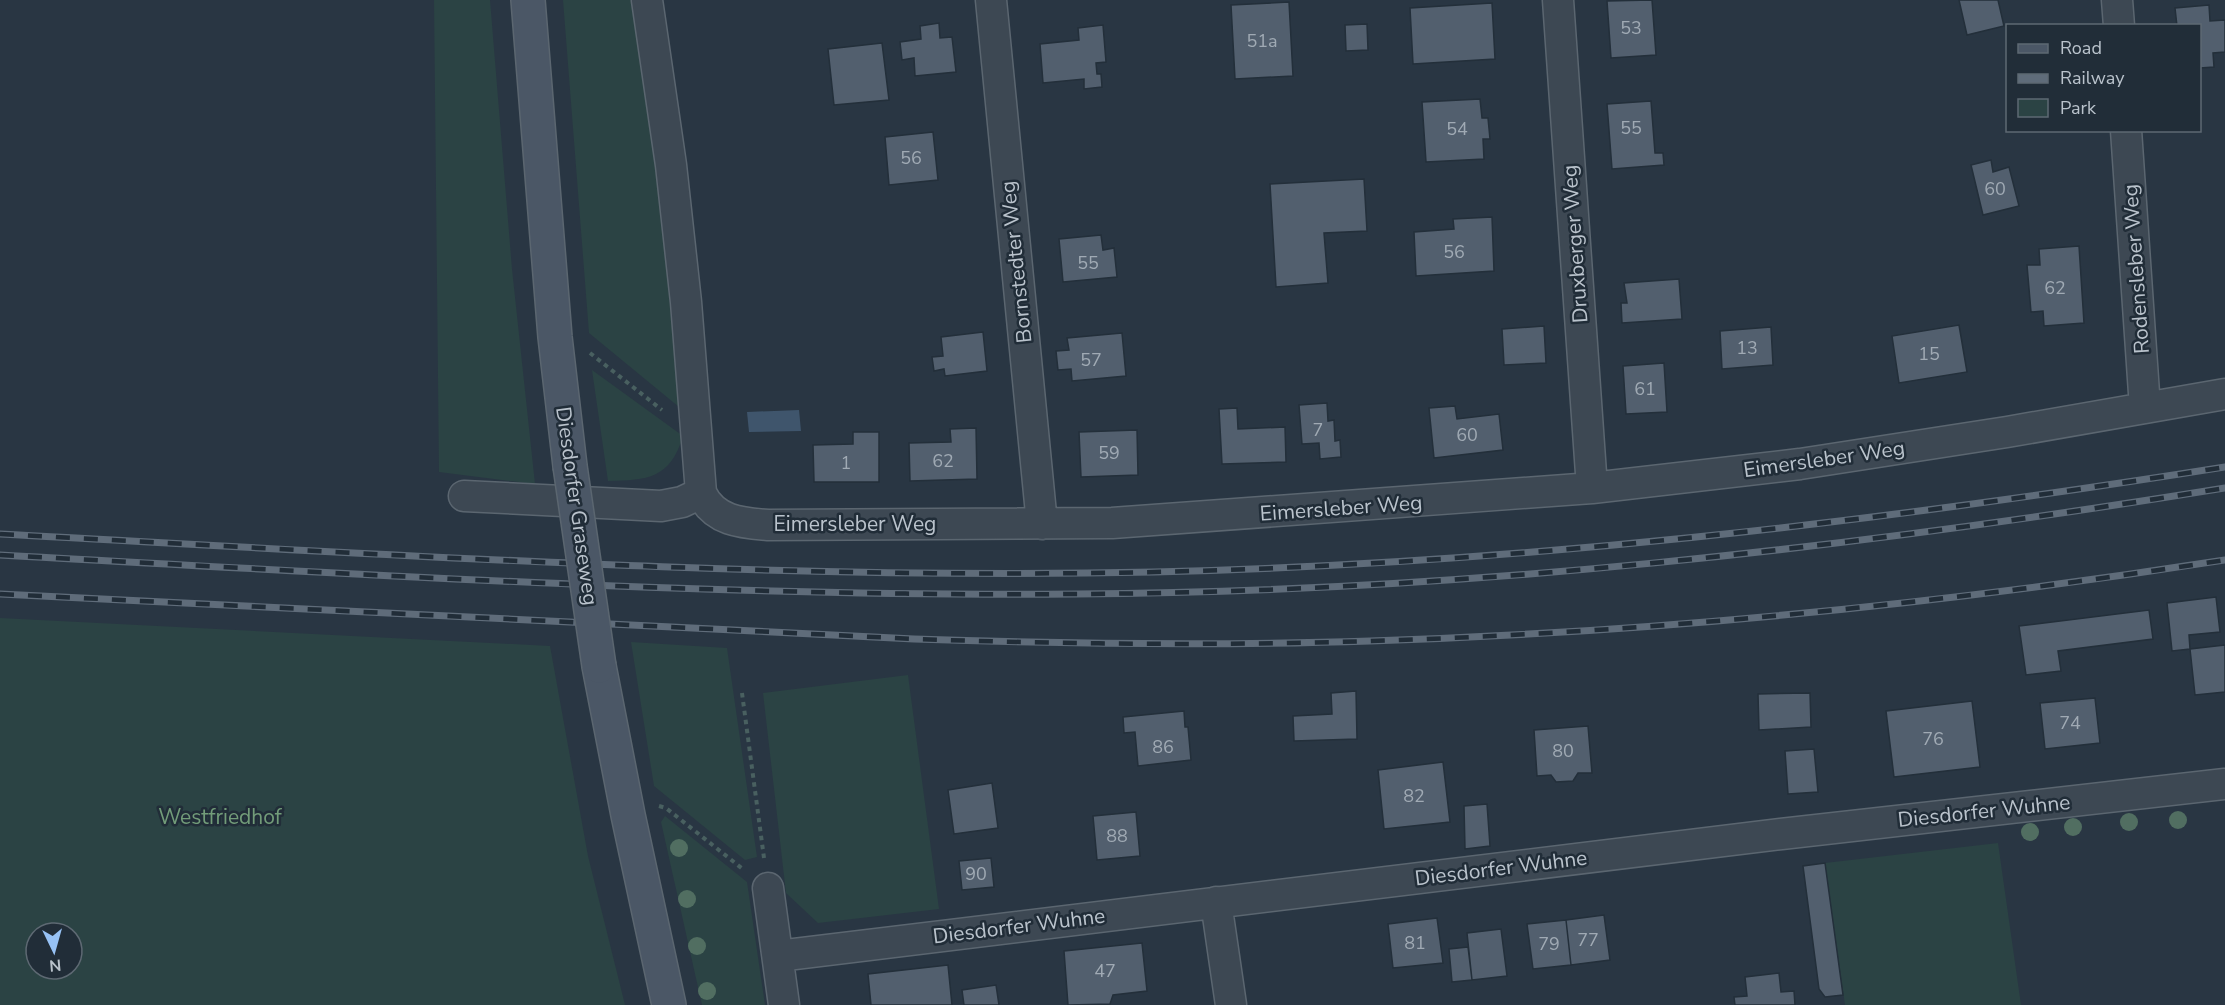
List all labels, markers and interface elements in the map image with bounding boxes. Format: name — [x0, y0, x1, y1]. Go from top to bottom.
house number: 53 — [1620, 16, 1642, 40]
legend — [2006, 24, 2201, 132]
house number: 51a — [1246, 29, 1278, 53]
text: Road — [2060, 36, 2102, 60]
text: Railway — [2060, 66, 2125, 90]
text: Park — [2060, 96, 2097, 120]
house number: 55 — [1620, 116, 1642, 140]
house number: 54 — [1446, 117, 1468, 141]
house number: 56 — [900, 146, 922, 170]
street label: Druxberger Weg — [1556, 164, 1594, 324]
house number: 60 — [1984, 177, 2006, 201]
street label: Bornstedter Weg — [994, 180, 1038, 344]
street label: Rodensleber Weg — [2116, 183, 2156, 355]
house number: 56 — [1443, 240, 1465, 264]
house number: 55 — [1077, 251, 1099, 275]
house number: 62 — [2044, 276, 2066, 300]
house number: 13 — [1736, 336, 1758, 360]
house number: 15 — [1918, 342, 1940, 366]
house number: 57 — [1080, 348, 1102, 372]
house number: 61 — [1634, 377, 1656, 401]
street label: Diesdorfer Graseweg — [549, 405, 605, 607]
house number: 7 — [1313, 418, 1323, 442]
house number: 60 — [1456, 423, 1478, 447]
street label: Eimersleber Weg — [1741, 434, 1907, 484]
house number: 59 — [1098, 441, 1120, 465]
house number: 62 — [932, 449, 954, 473]
house number: 1 — [841, 451, 851, 475]
street label: Eimersleber Weg — [1259, 488, 1423, 528]
street label: Eimersleber Weg — [774, 510, 936, 538]
house number: 74 — [2059, 711, 2081, 735]
house number: 76 — [1922, 727, 1944, 751]
house number: 86 — [1152, 735, 1174, 759]
house number: 80 — [1552, 739, 1574, 763]
house number: 82 — [1403, 784, 1425, 808]
street label: Diesdorfer Wuhne — [1896, 788, 2072, 834]
park label: Westfriedhof — [158, 803, 283, 831]
house number: 88 — [1106, 824, 1128, 848]
street label: Diesdorfer Wuhne — [1413, 844, 1589, 892]
house number: 90 — [965, 862, 987, 886]
street label: Diesdorfer Wuhne — [931, 902, 1107, 950]
north arrow — [24, 921, 84, 981]
house number: 77 — [1577, 928, 1599, 952]
house number: 81 — [1404, 931, 1426, 955]
house number: 79 — [1538, 932, 1560, 956]
text: N — [48, 953, 62, 976]
house number: 47 — [1094, 959, 1116, 983]

